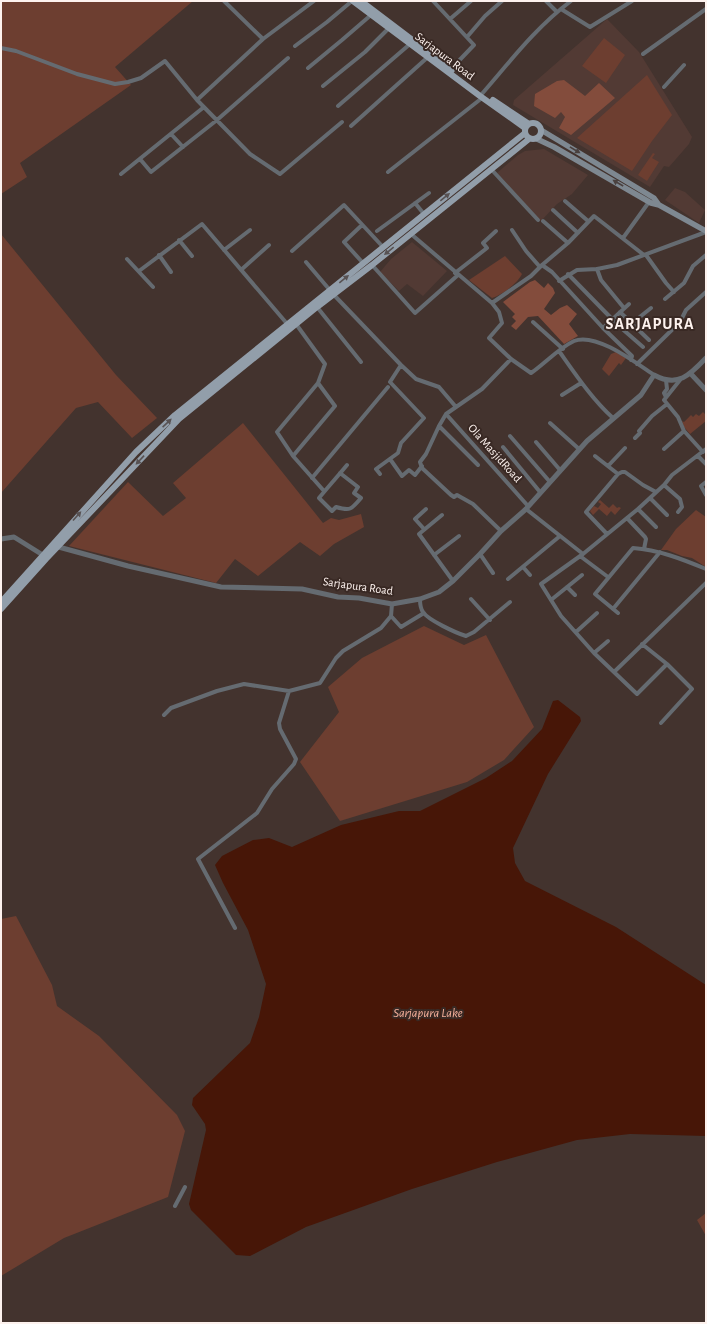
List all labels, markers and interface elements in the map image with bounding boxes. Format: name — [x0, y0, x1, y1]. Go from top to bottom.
street label: Sarjapura Road — [413, 30, 477, 83]
one-way arrow — [569, 147, 580, 154]
one-way arrow — [612, 180, 623, 187]
one-way arrow — [440, 192, 451, 201]
one-way arrow — [384, 246, 395, 255]
one-way arrow — [339, 274, 350, 283]
district label: SARJAPURA — [605, 316, 695, 332]
one-way arrow — [162, 418, 173, 427]
street label: Ola MasjidRoad — [465, 422, 524, 485]
one-way arrow — [135, 455, 145, 465]
one-way arrow — [73, 511, 82, 522]
street label: Sarjapura Road — [322, 575, 394, 598]
water label: Sarjapura Lake — [393, 1007, 463, 1020]

